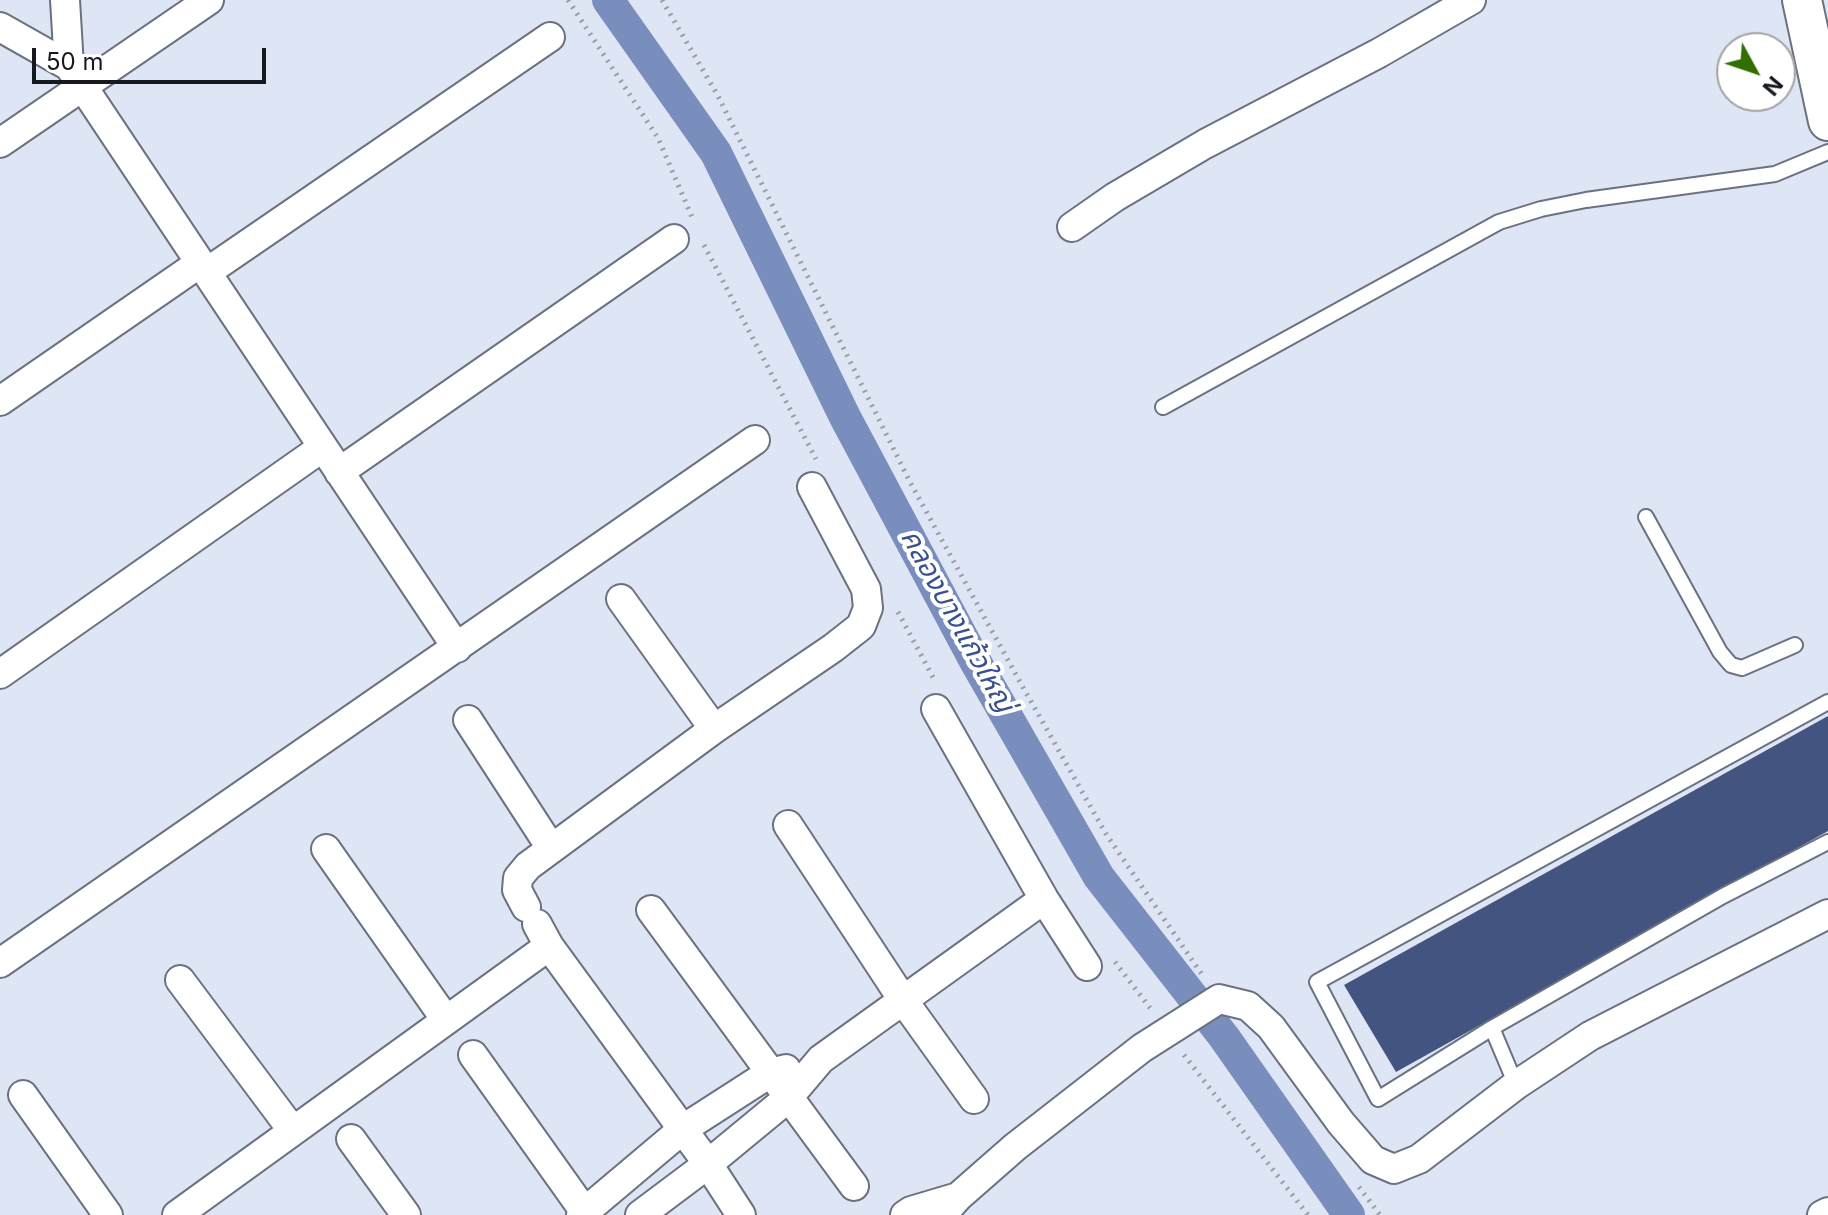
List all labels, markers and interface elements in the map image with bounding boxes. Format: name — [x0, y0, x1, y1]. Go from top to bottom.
scale bar — [36, 32, 270, 82]
north arrow — [1716, 32, 1796, 112]
text: 50 m — [46, 47, 104, 76]
text: N — [1758, 71, 1788, 101]
water label: คลองบางแก้วใหญ่ — [893, 524, 1021, 718]

